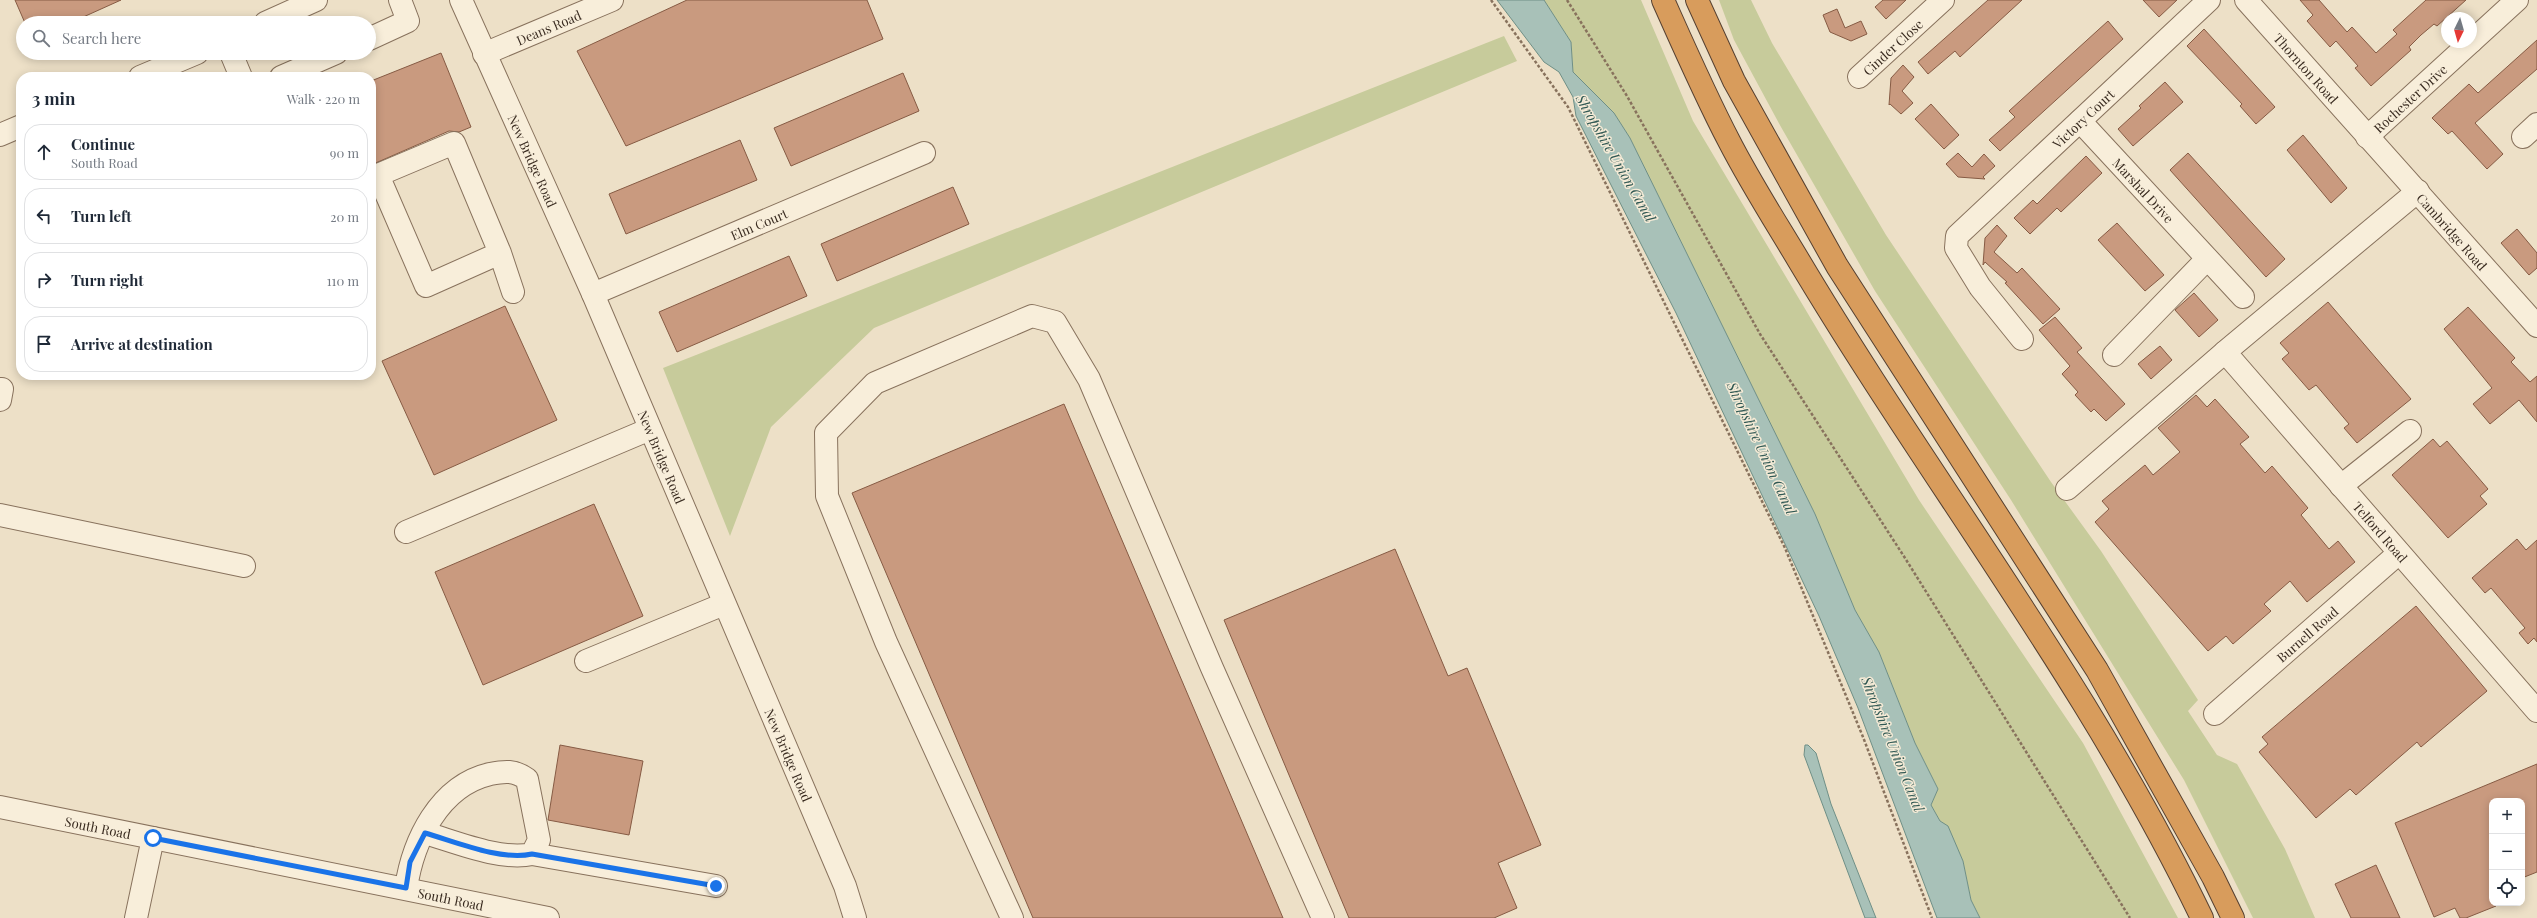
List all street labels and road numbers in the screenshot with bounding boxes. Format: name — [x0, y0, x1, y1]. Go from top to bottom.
street label: Deans Road — [513, 5, 584, 48]
street label: Cinder Close — [1859, 15, 1926, 78]
street label: Thornton Road — [2271, 29, 2343, 107]
street label: Rochester Drive — [2369, 60, 2450, 136]
street label: Victory Court — [2047, 85, 2118, 152]
street label: New Bridge Road — [505, 112, 561, 210]
street label: Marshal Drive — [2110, 154, 2178, 226]
street label: Cambridge Road — [2414, 189, 2492, 274]
street label: Elm Court — [727, 204, 790, 243]
street label: New Bridge Road — [635, 407, 690, 506]
street label: Telford Road — [2350, 498, 2412, 566]
street label: Burnell Road — [2273, 602, 2341, 665]
street label: New Bridge Road — [762, 705, 817, 804]
street label: South Road — [64, 812, 133, 842]
street label: South Road — [416, 883, 486, 913]

